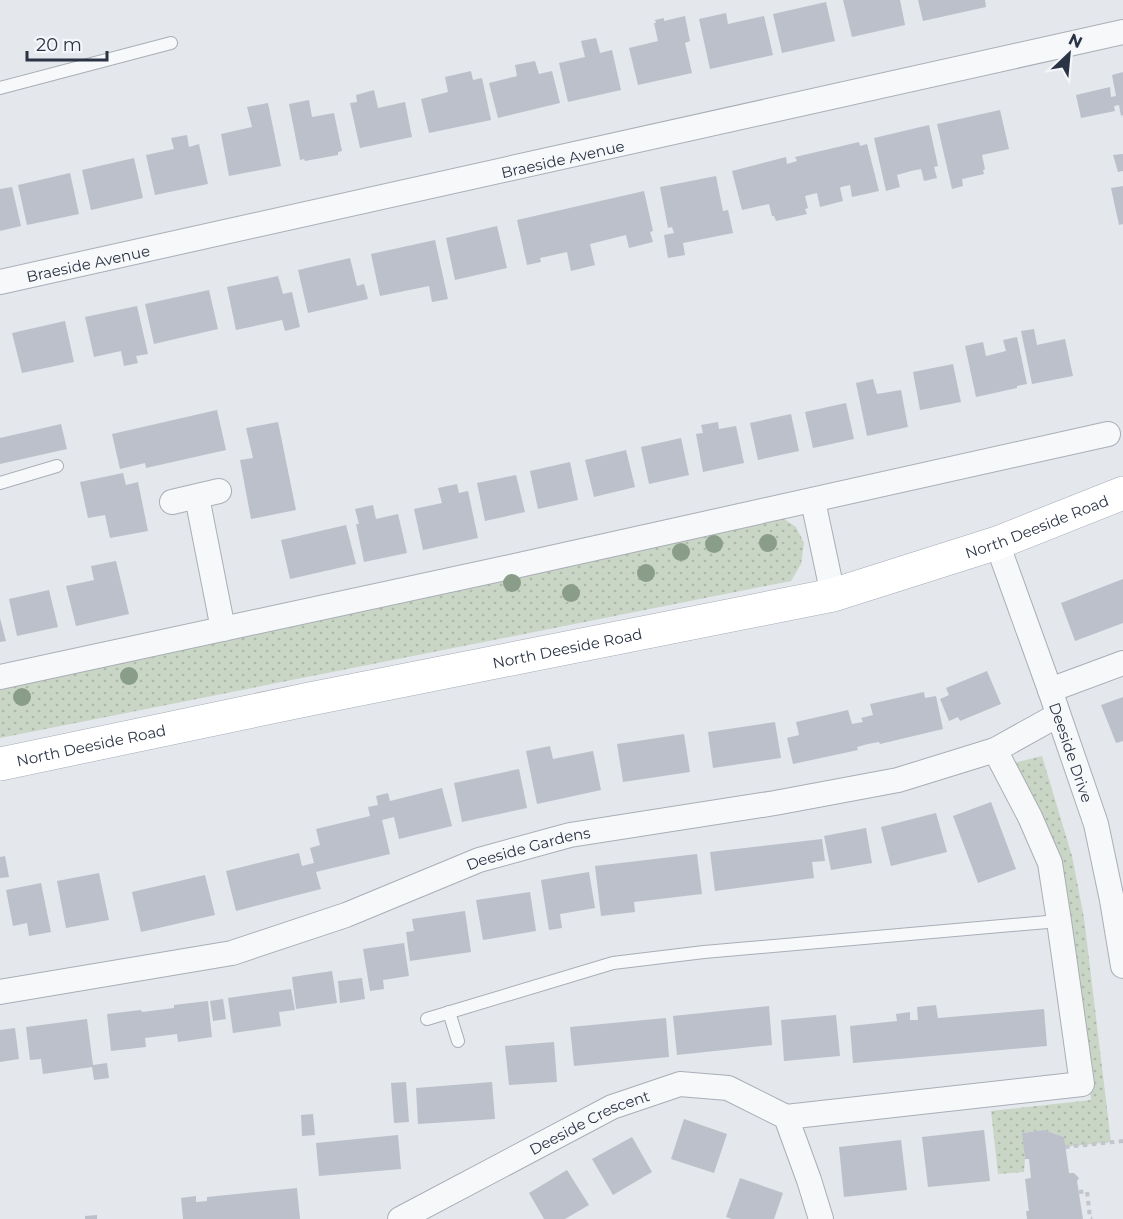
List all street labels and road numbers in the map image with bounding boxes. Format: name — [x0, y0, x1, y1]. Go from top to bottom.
street label: Braeside Avenue — [499, 136, 626, 182]
street label: Braeside Avenue — [24, 241, 152, 286]
street label: North Deeside Road — [962, 490, 1111, 562]
street label: North Deeside Road — [491, 624, 644, 672]
street label: Deeside Drive — [1045, 700, 1097, 805]
street label: North Deeside Road — [15, 720, 168, 770]
street label: Deeside Gardens — [463, 822, 592, 874]
street label: Deeside Crescent — [526, 1086, 652, 1159]

